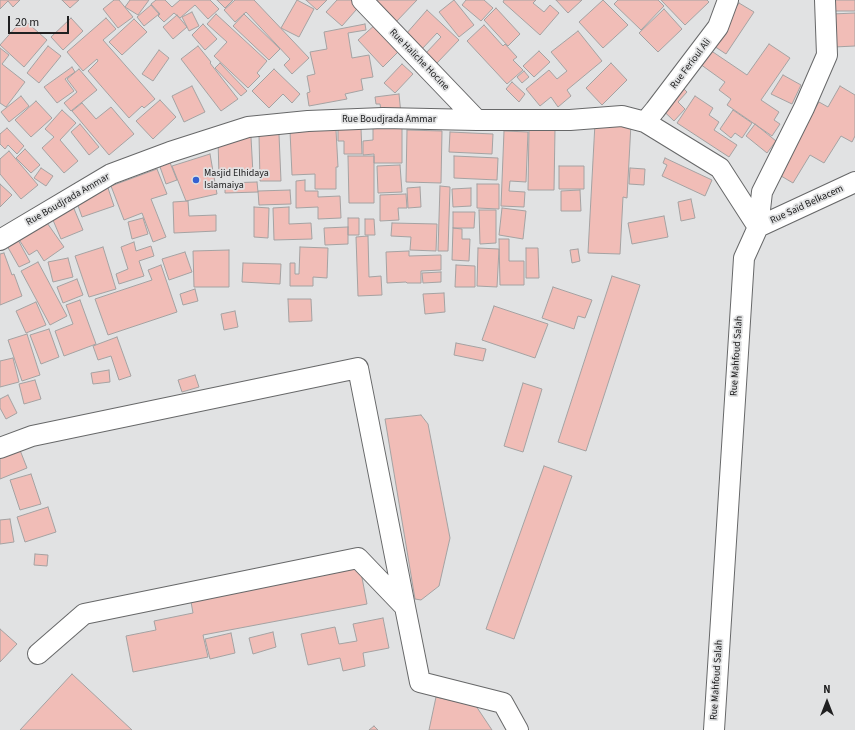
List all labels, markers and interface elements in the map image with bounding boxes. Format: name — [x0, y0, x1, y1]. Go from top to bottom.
scale bar — [10, 8, 71, 34]
text: 20 m — [15, 14, 39, 31]
street label: Rue Haliche Hocine — [387, 27, 451, 93]
street label: Rue Ferioul Ali — [668, 37, 714, 91]
street label: Rue Boudjrada Ammar — [342, 114, 436, 126]
place label: Masjid Elhidaya Islamaiya — [204, 168, 269, 192]
street label: Rue Boudjrada Ammar — [24, 171, 112, 229]
marker: Masjid Elhidaya Islamaiya — [191, 175, 201, 185]
street label: Rue Saïd Belkacem — [769, 183, 845, 227]
street label: Rue Mahfoud Salah — [728, 315, 746, 397]
street label: Rue Mahfoud Salah — [708, 639, 726, 721]
north arrow — [807, 682, 847, 722]
text: N — [823, 682, 831, 697]

